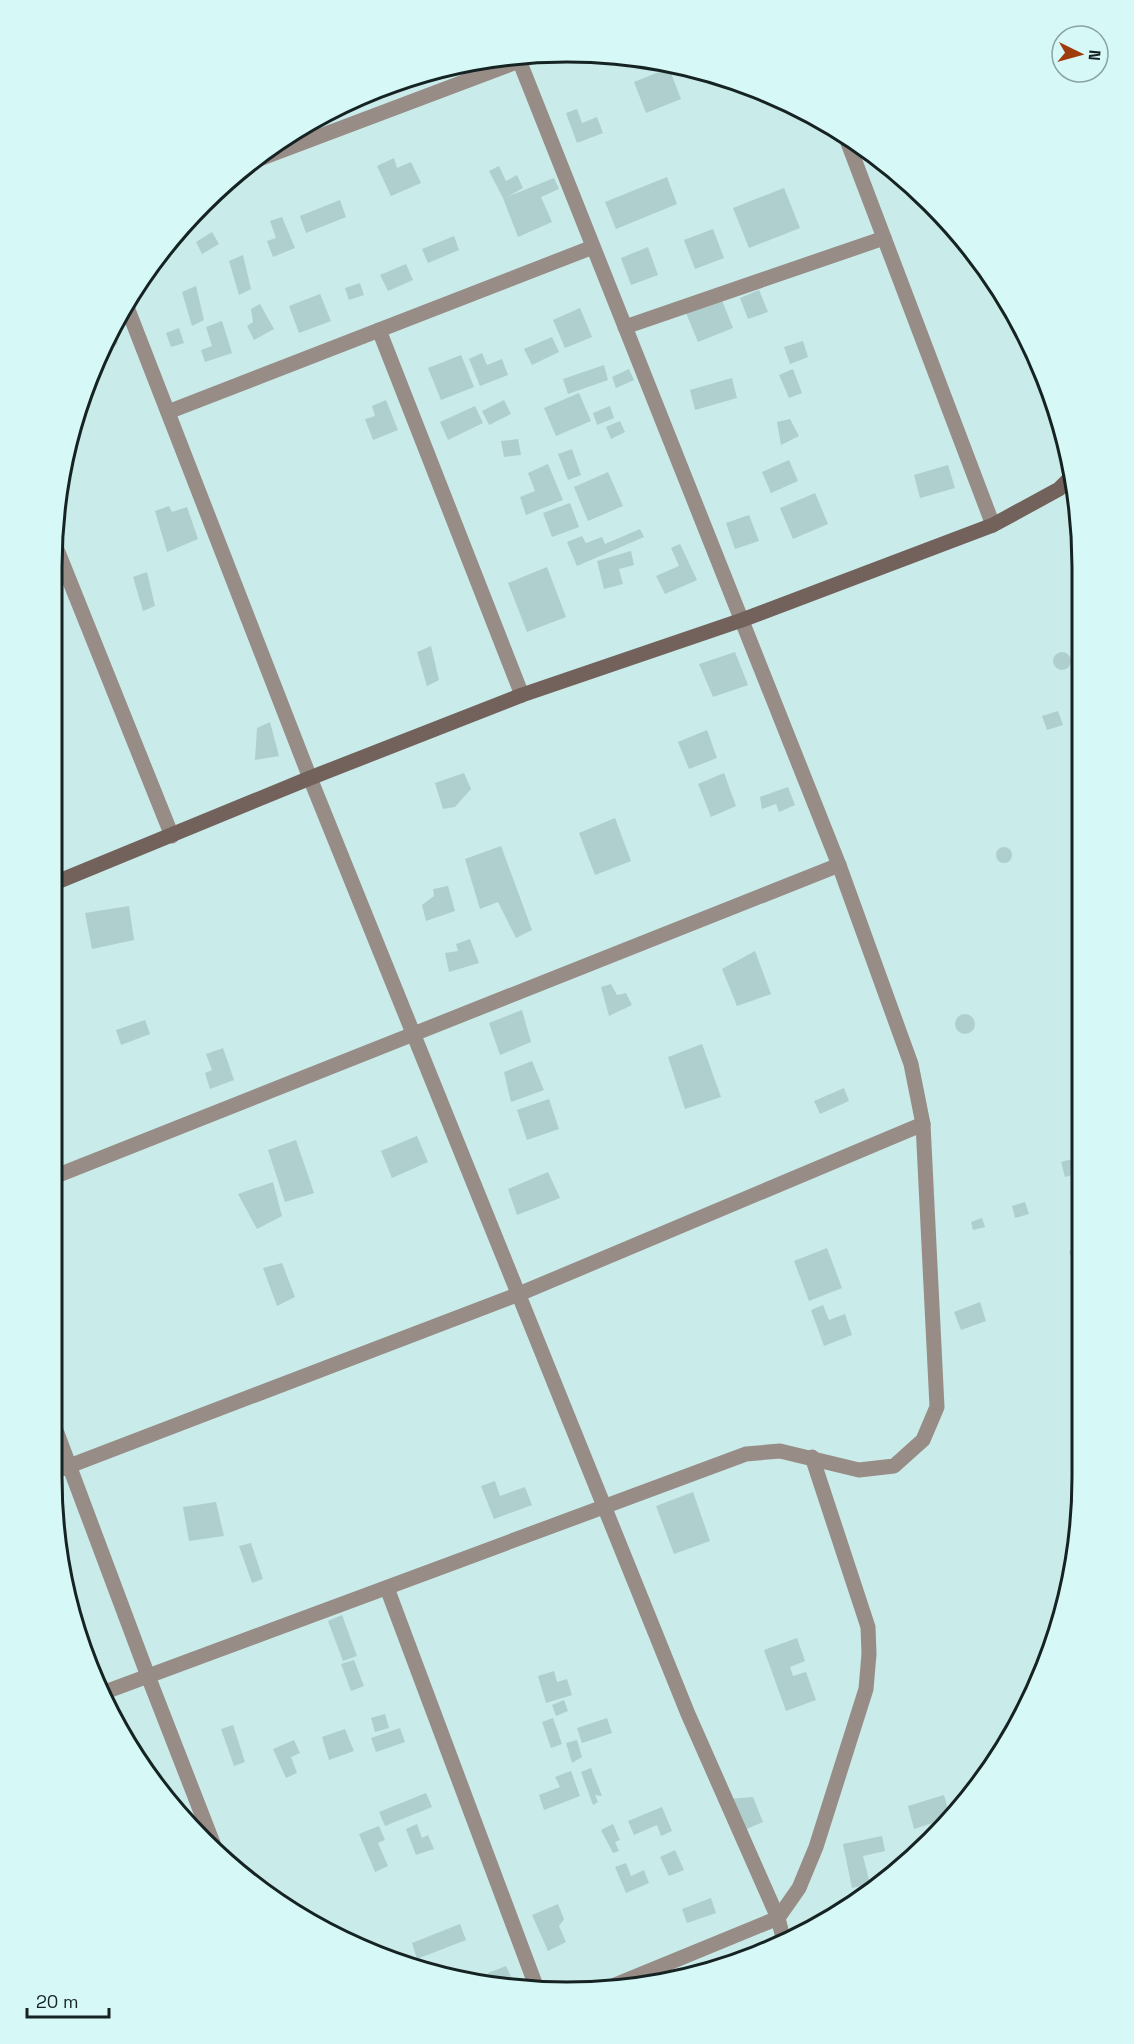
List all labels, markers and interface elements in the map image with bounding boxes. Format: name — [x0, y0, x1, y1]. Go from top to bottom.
north arrow — [1050, 24, 1110, 84]
text: N — [1084, 49, 1105, 62]
scale bar — [27, 1981, 110, 2019]
text: 20 m — [36, 1990, 79, 2013]

